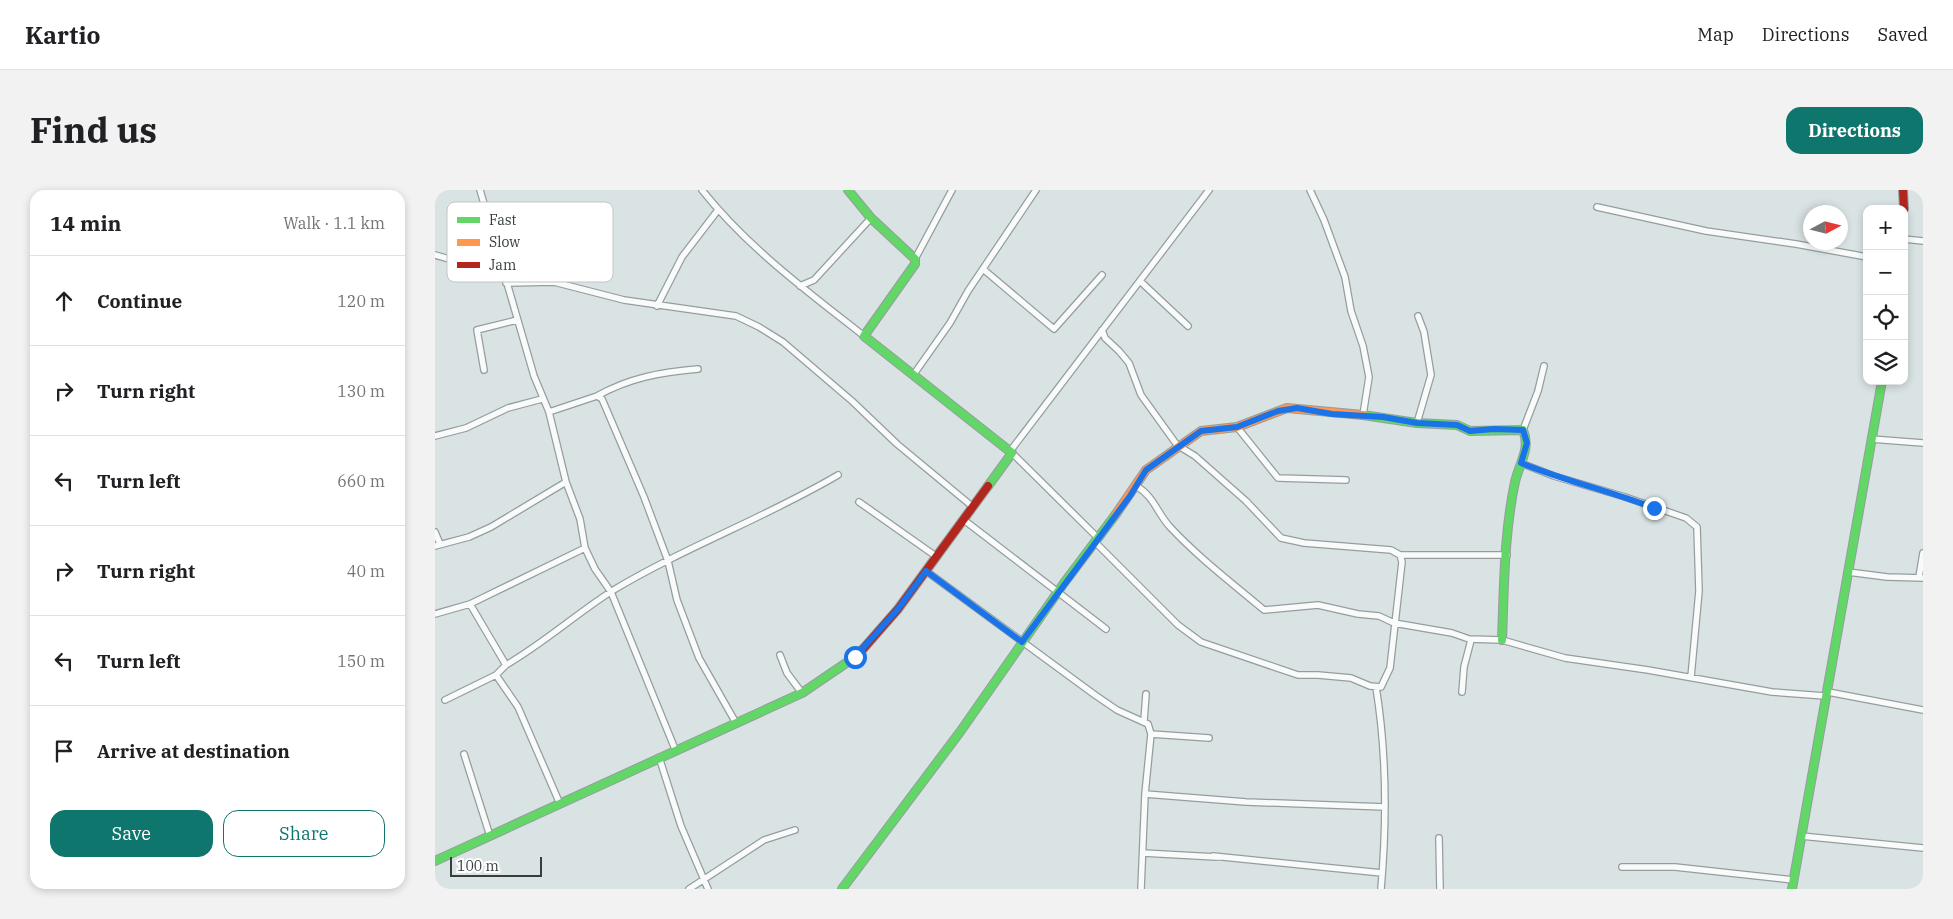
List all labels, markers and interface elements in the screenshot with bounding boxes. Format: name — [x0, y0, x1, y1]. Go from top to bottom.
text: Kartio — [25, 19, 100, 51]
text: Map — [1697, 23, 1734, 46]
text: Directions — [1762, 23, 1850, 46]
text: Saved — [1878, 23, 1928, 46]
text: Find us — [30, 107, 157, 153]
button: Directions — [1786, 107, 1923, 154]
legend — [447, 202, 613, 282]
north arrow — [1803, 205, 1848, 250]
map controls — [1863, 205, 1908, 385]
button: + — [1863, 205, 1908, 250]
text: 14 min — [50, 209, 121, 237]
text: Fast — [489, 211, 517, 229]
text: Walk · 1.1 km — [283, 213, 385, 233]
text: Slow — [489, 233, 520, 251]
button: − — [1863, 250, 1908, 295]
text: Jam — [489, 256, 516, 274]
icon: ahead — [50, 287, 78, 315]
text: Continue — [97, 289, 182, 313]
text: 120 m — [337, 291, 385, 311]
button: locate — [1863, 295, 1908, 340]
button: layers — [1863, 340, 1908, 385]
icon: right — [50, 377, 78, 405]
text: Turn right — [97, 379, 195, 403]
text: 130 m — [337, 381, 385, 401]
icon: left — [50, 467, 78, 495]
text: Turn left — [97, 469, 180, 493]
text: 660 m — [337, 471, 385, 491]
route end — [1643, 497, 1666, 520]
icon: right — [50, 557, 78, 585]
text: Turn right — [97, 559, 195, 583]
text: 40 m — [347, 561, 385, 581]
route start — [844, 646, 867, 669]
icon: left — [50, 647, 78, 675]
text: Turn left — [97, 649, 180, 673]
text: 150 m — [337, 651, 385, 671]
icon: arrive — [50, 737, 78, 765]
text: Arrive at destination — [97, 739, 290, 763]
button: Save — [50, 810, 213, 857]
button: Share — [223, 810, 385, 857]
scale bar — [450, 854, 543, 877]
text: 100 m — [457, 857, 499, 875]

